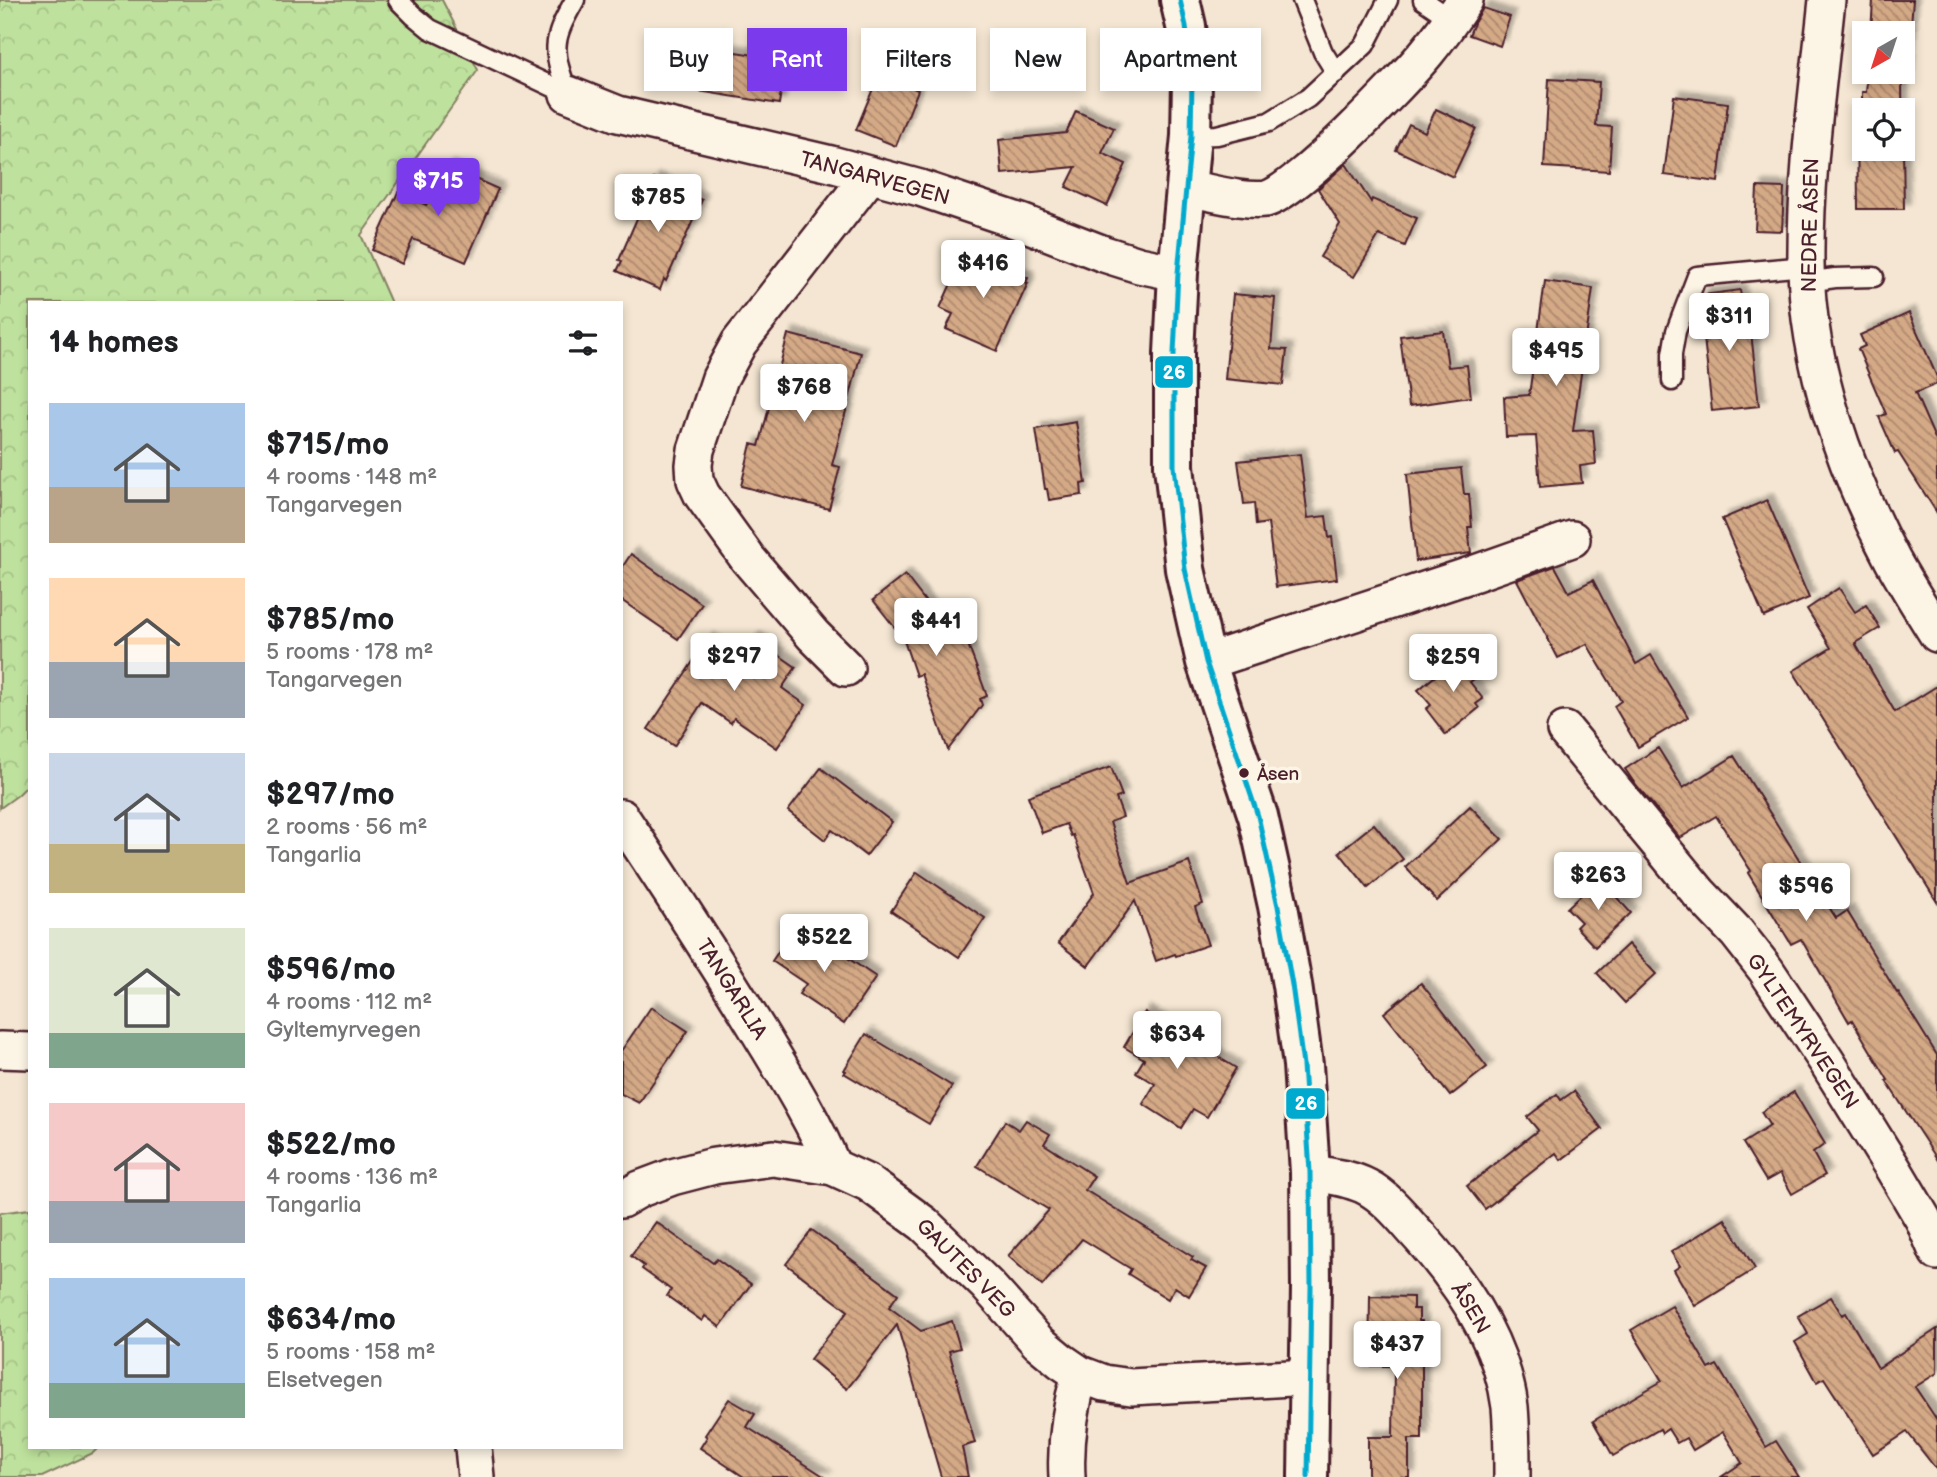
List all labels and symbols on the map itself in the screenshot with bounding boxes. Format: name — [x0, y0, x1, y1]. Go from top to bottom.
north arrow — [1852, 21, 1914, 84]
street label: TANGARVEGEN — [797, 146, 952, 210]
street label: NEDRE ÅSEN — [1796, 157, 1824, 293]
pin: $715 — [397, 158, 479, 218]
pin: $785 — [617, 174, 699, 234]
pin: $416 — [942, 240, 1024, 300]
pin: $311 — [1688, 294, 1770, 353]
pin: $495 — [1515, 328, 1597, 388]
line badge: 26 — [1154, 355, 1194, 389]
text: 26 — [1163, 362, 1185, 385]
pin: $768 — [763, 364, 845, 424]
pin: $441 — [895, 598, 977, 658]
pin: $297 — [693, 634, 775, 693]
pin: $259 — [1412, 634, 1494, 694]
place label: Åsen — [1257, 763, 1299, 786]
marker: Åsen — [1237, 766, 1251, 780]
pin: $263 — [1557, 852, 1639, 912]
pin: $596 — [1765, 864, 1847, 923]
pin: $522 — [783, 914, 865, 974]
street label: TANGARLIA — [691, 934, 772, 1044]
street label: GYLTEMYRVEGEN — [1741, 949, 1864, 1114]
pin: $634 — [1136, 1012, 1218, 1071]
line badge: 26 — [1285, 1087, 1326, 1120]
text: 26 — [1295, 1093, 1317, 1116]
street label: GAUTES VEG — [911, 1214, 1020, 1323]
street label: ÅSEN — [1446, 1278, 1496, 1338]
pin: $437 — [1356, 1322, 1438, 1381]

